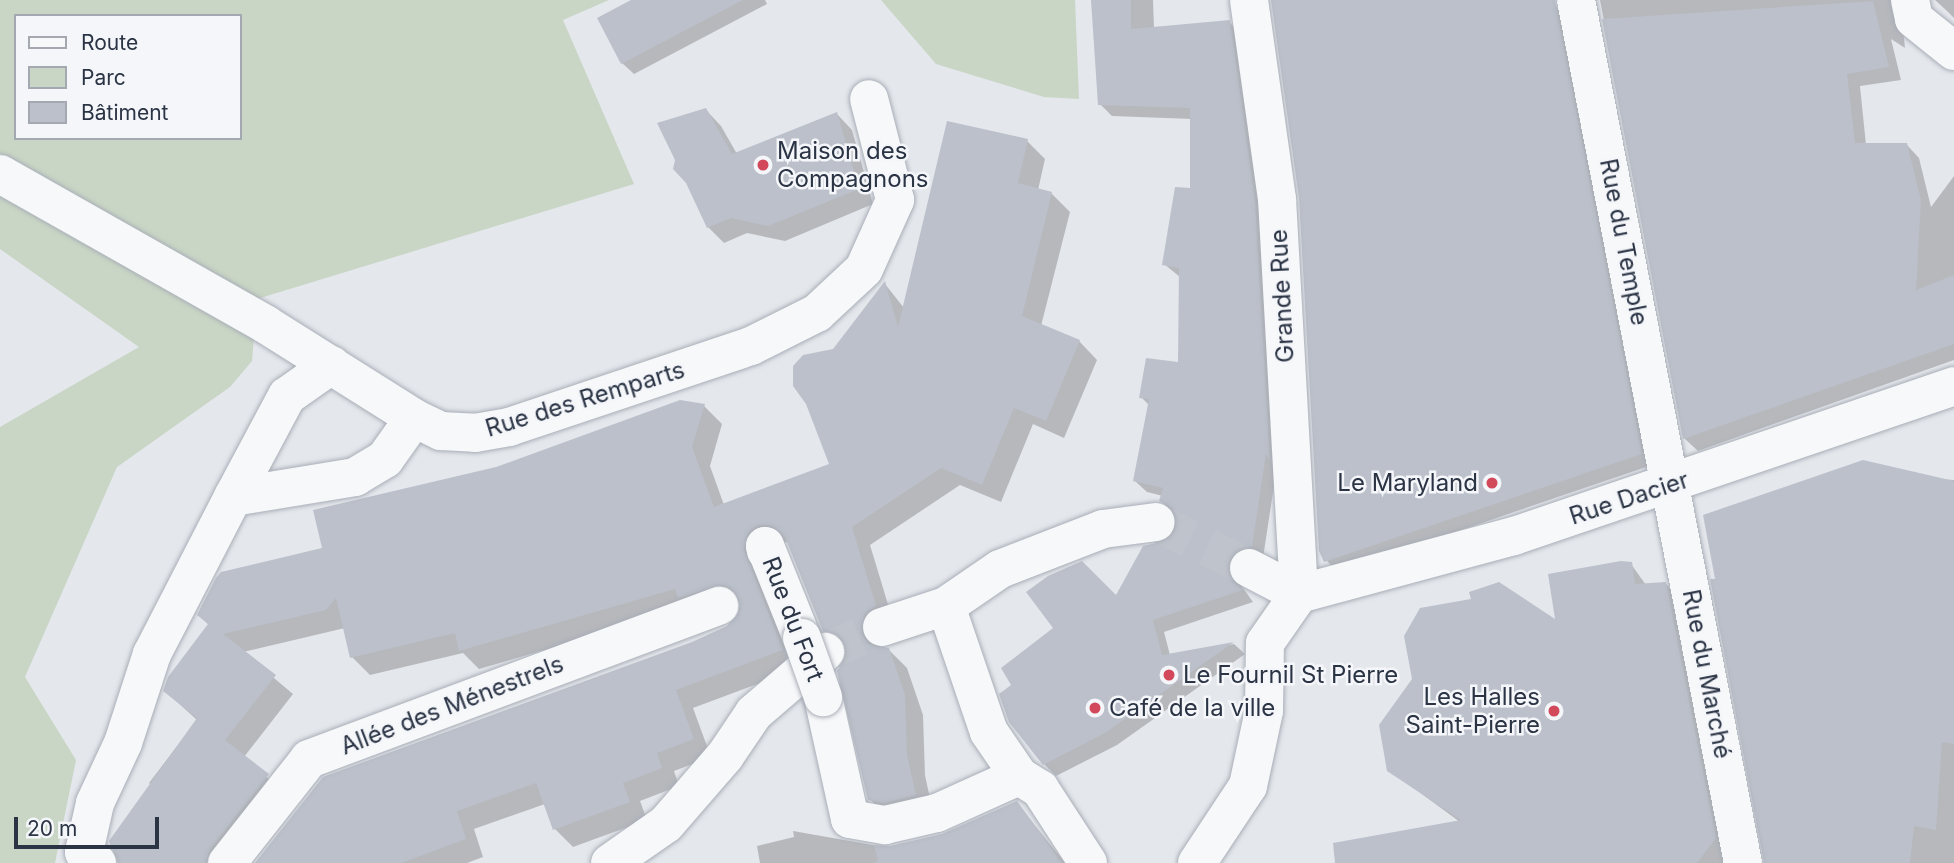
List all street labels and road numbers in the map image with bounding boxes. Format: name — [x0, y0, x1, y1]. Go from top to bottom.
street label: Rue du Temple — [1594, 156, 1654, 328]
street label: Grande Rue — [1264, 229, 1300, 363]
street label: Rue des Remparts — [482, 355, 688, 443]
street label: Rue Dacier — [1566, 465, 1692, 531]
street label: Rue du Fort — [756, 553, 830, 685]
street label: Rue du Marché — [1676, 587, 1738, 761]
street label: Allée des Ménestrels — [336, 649, 568, 761]

